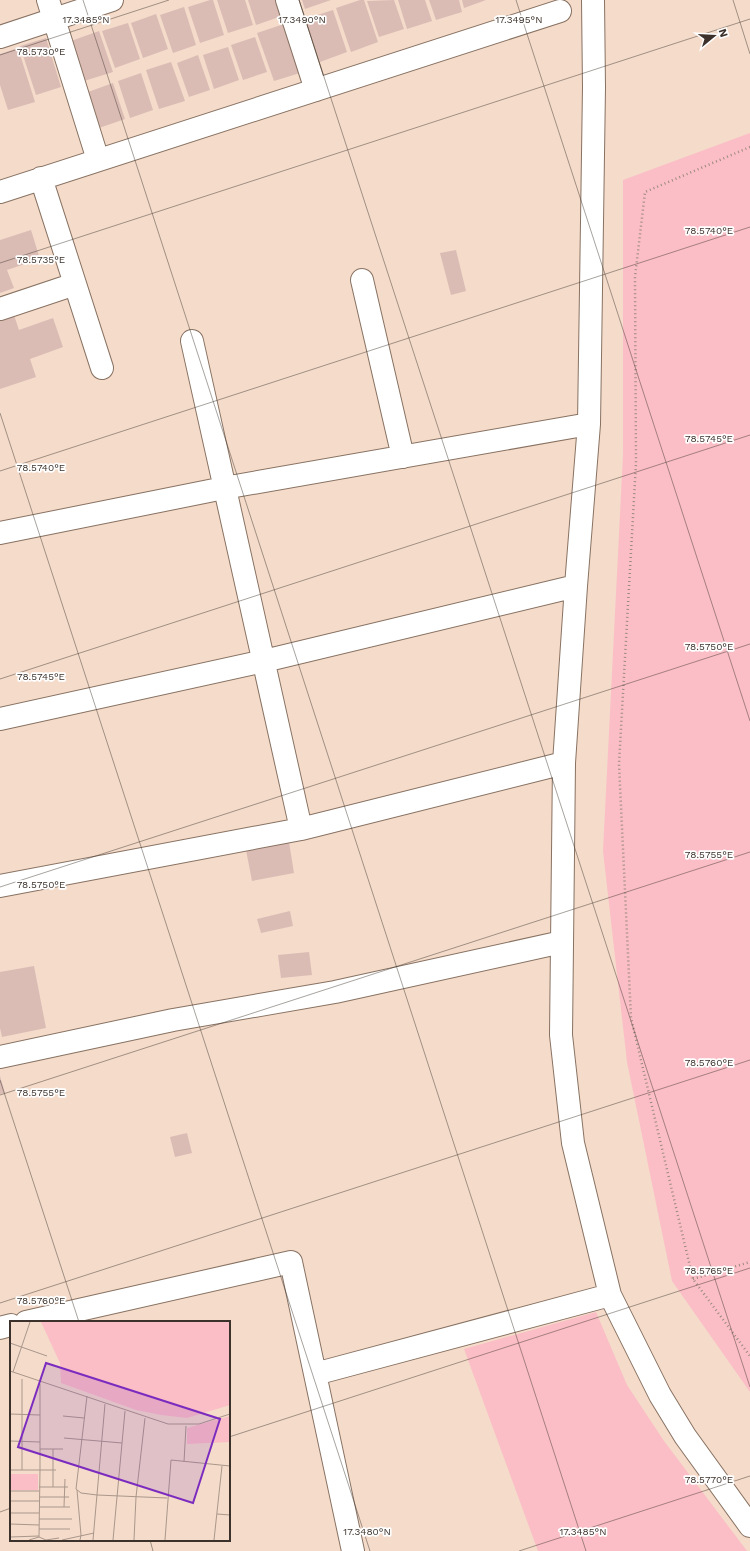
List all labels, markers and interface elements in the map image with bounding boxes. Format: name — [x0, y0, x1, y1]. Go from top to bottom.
text: 17.3485°N — [62, 14, 110, 25]
text: 17.3490°N — [278, 14, 326, 25]
text: 17.3495°N — [495, 14, 543, 25]
north arrow — [694, 16, 734, 56]
text: N — [716, 27, 730, 39]
text: 78.5730°E — [17, 46, 65, 57]
text: 78.5740°E — [685, 225, 733, 236]
text: 78.5735°E — [17, 254, 65, 265]
text: 78.5745°E — [685, 433, 733, 444]
text: 78.5740°E — [17, 462, 65, 473]
text: 78.5750°E — [685, 641, 733, 652]
text: 78.5745°E — [17, 671, 65, 682]
text: 78.5755°E — [685, 849, 733, 860]
text: 78.5750°E — [17, 879, 65, 890]
text: 78.5760°E — [685, 1057, 733, 1068]
text: 78.5755°E — [17, 1087, 65, 1098]
text: 78.5765°E — [685, 1265, 733, 1276]
text: 78.5760°E — [17, 1295, 65, 1306]
inset map — [10, 1321, 230, 1541]
text: 78.5770°E — [685, 1474, 733, 1485]
text: 17.3480°N — [343, 1526, 391, 1537]
text: 17.3485°N — [559, 1526, 607, 1537]

